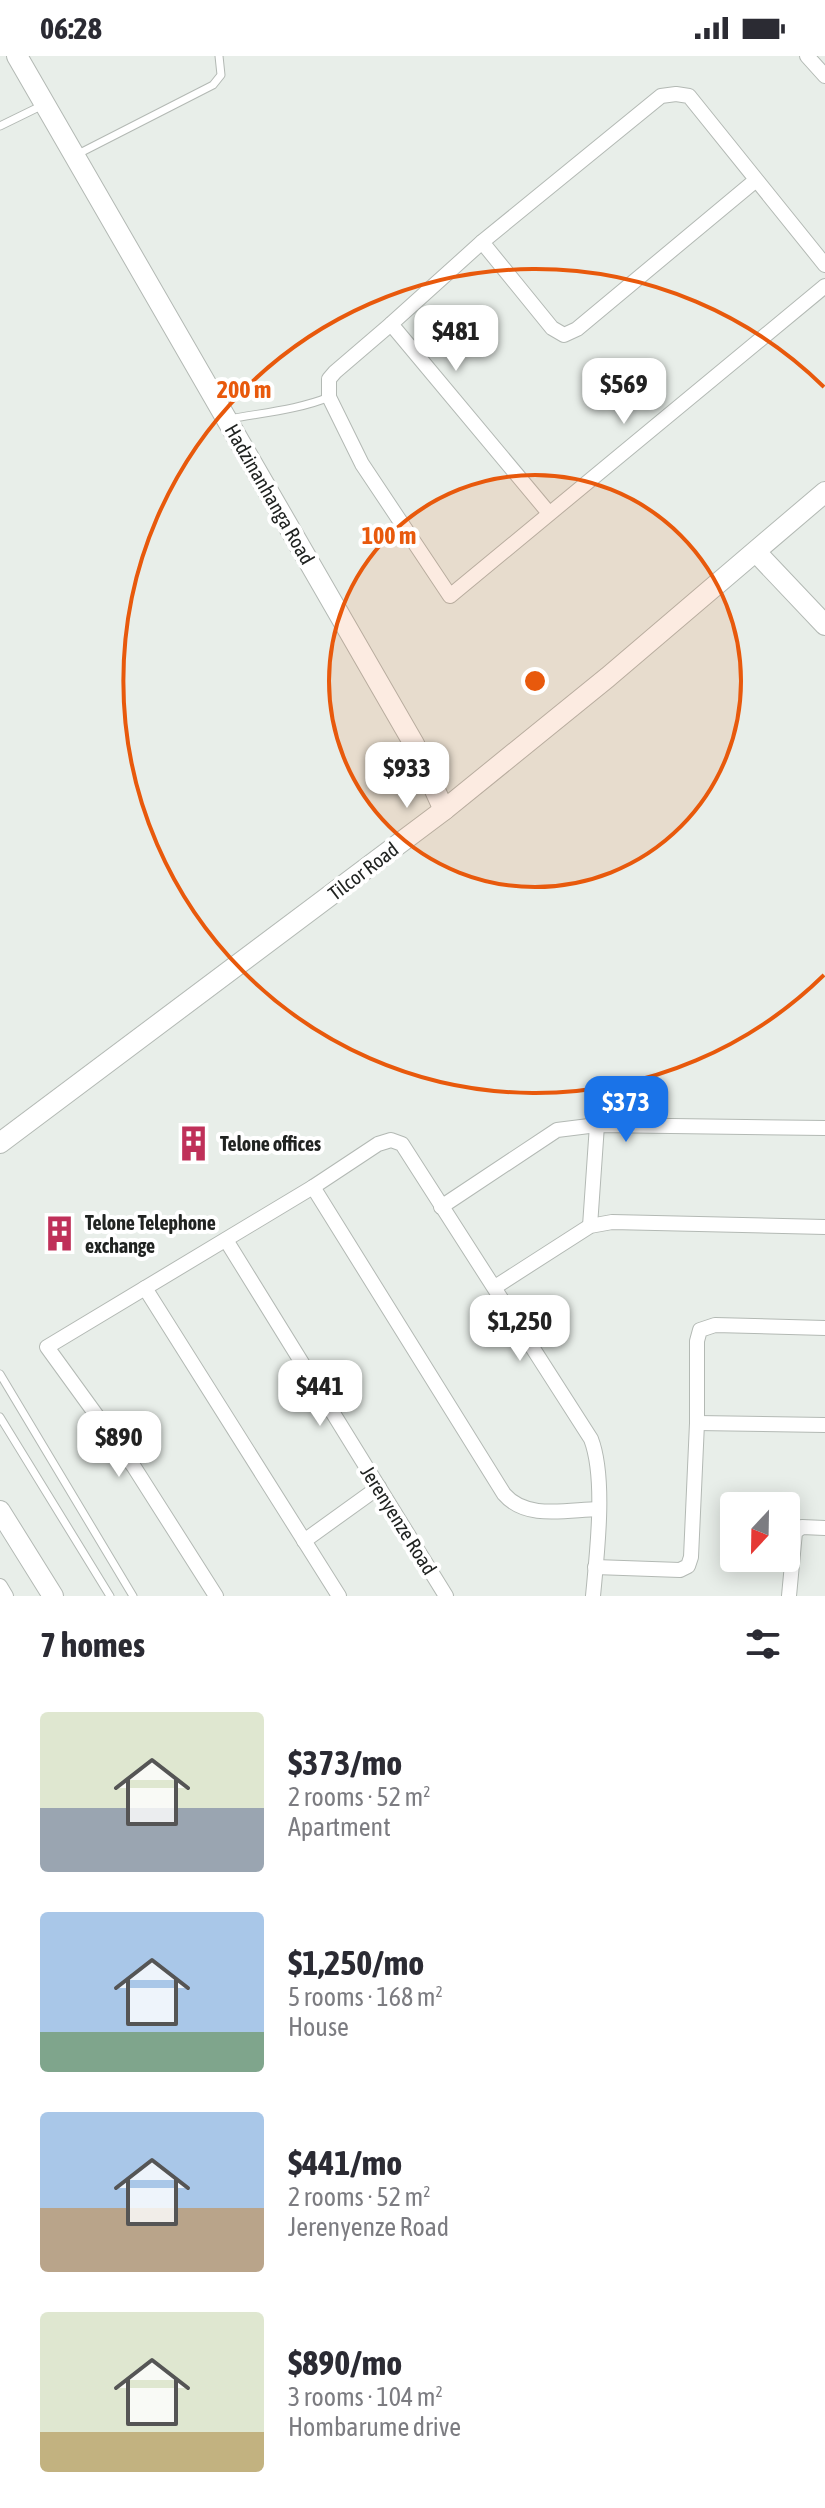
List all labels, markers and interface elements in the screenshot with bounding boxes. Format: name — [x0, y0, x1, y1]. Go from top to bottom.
text: 06:28 — [40, 11, 102, 45]
pin: $481 — [409, 305, 503, 373]
text: $481 — [432, 316, 480, 346]
pin: $569 — [577, 358, 671, 426]
text: $569 — [600, 369, 648, 399]
text: 200 m — [217, 376, 271, 403]
street label: Hadzinanhanga Road — [221, 420, 319, 568]
text: 100 m — [362, 522, 416, 549]
centre of rings — [521, 667, 549, 695]
pin: $933 — [360, 742, 454, 810]
text: $933 — [383, 753, 431, 783]
street label: Tilcor Road — [323, 837, 403, 905]
pin: $373 — [579, 1076, 673, 1144]
text: $373 — [602, 1087, 650, 1117]
building icon: Telone offices — [175, 1124, 213, 1162]
place label: Telone offices — [220, 1132, 321, 1155]
place label: Telone Telephone exchange — [85, 1211, 216, 1257]
building icon: Telone Telephone exchange — [40, 1214, 78, 1252]
pin: $1,250 — [455, 1295, 585, 1363]
text: $1,250 — [488, 1306, 552, 1336]
pin: $441 — [273, 1360, 367, 1428]
text: $441 — [296, 1371, 344, 1401]
pin: $890 — [72, 1411, 166, 1479]
text: $890 — [95, 1422, 143, 1452]
street label: Jerenyenze Road — [356, 1461, 442, 1579]
north arrow — [720, 1492, 800, 1572]
map controls — [720, 1492, 800, 1572]
icon: filters — [741, 1622, 785, 1666]
text: 7 homes — [40, 1625, 145, 1664]
text: $373/mo — [288, 1743, 402, 1782]
icon: home — [104, 1744, 200, 1840]
text: 2 rooms · 52 m² — [288, 1782, 430, 1812]
text: Apartment — [288, 1812, 391, 1842]
text: $1,250/mo — [288, 1943, 424, 1982]
icon: home — [104, 1944, 200, 2040]
text: 5 rooms · 168 m² — [288, 1982, 443, 2012]
text: House — [288, 2012, 349, 2042]
text: $441/mo — [288, 2143, 402, 2182]
icon: home — [104, 2144, 200, 2240]
text: 2 rooms · 52 m² — [288, 2182, 430, 2212]
text: Jerenyenze Road — [288, 2212, 449, 2242]
text: $890/mo — [288, 2343, 402, 2382]
icon: home — [104, 2344, 200, 2440]
text: 3 rooms · 104 m² — [288, 2382, 443, 2412]
text: Hombarume drive — [288, 2412, 461, 2442]

